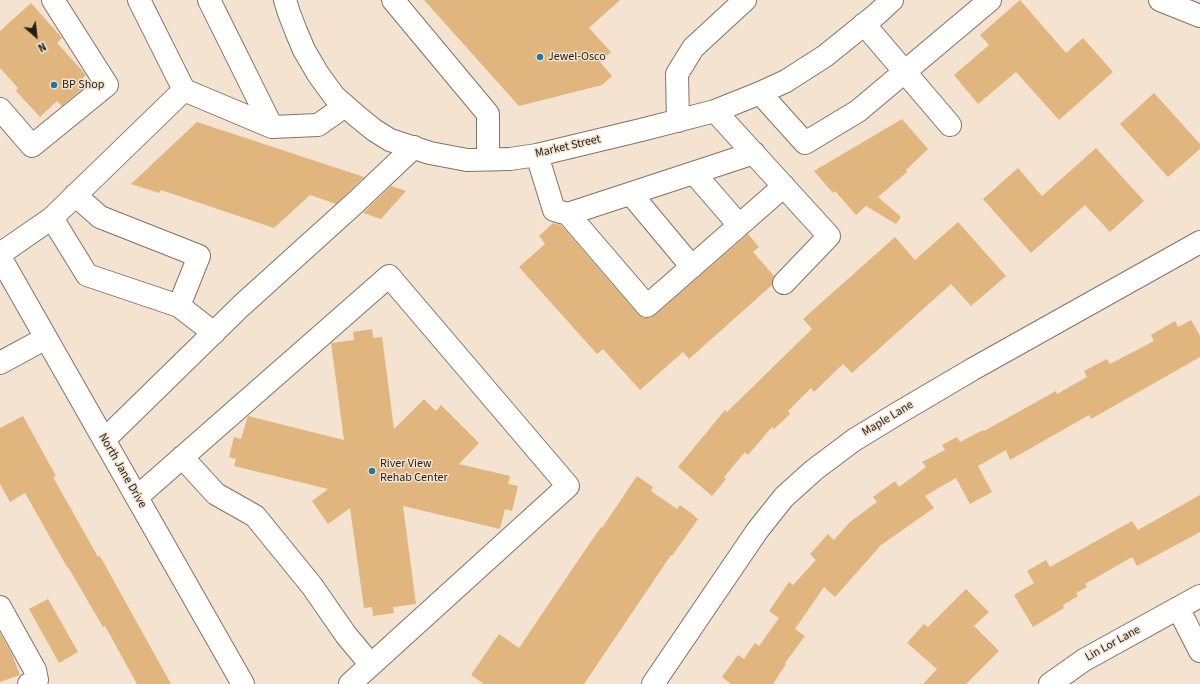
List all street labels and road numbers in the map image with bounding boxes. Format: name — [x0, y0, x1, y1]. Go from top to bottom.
street label: Market Street — [534, 132, 602, 162]
street label: Maple Lane — [860, 398, 916, 440]
street label: North Jane Drive — [95, 431, 149, 511]
street label: Lin Lor Lane — [1083, 623, 1143, 665]

